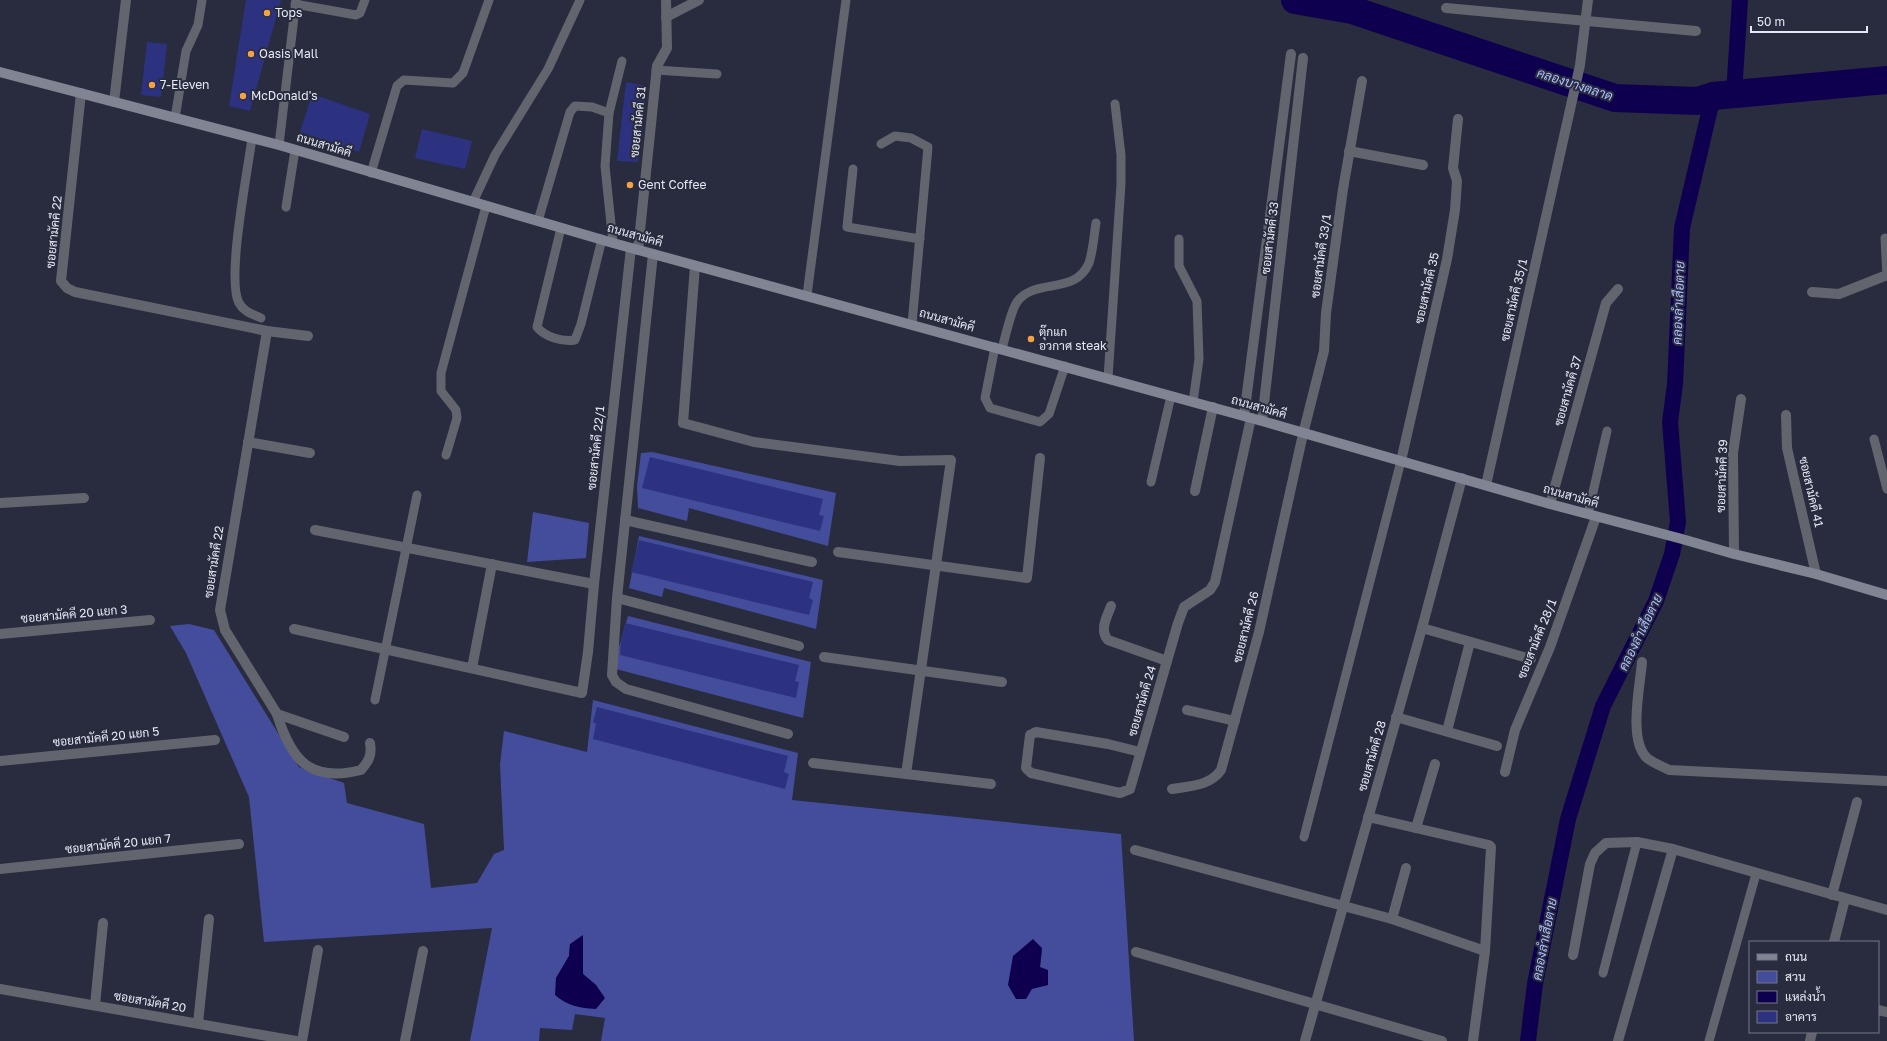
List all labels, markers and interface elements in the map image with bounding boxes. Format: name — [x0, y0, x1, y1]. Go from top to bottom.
place label: Tops — [275, 5, 302, 20]
marker: Tops — [262, 8, 272, 18]
scale bar — [1751, 8, 1867, 34]
text: 50 m — [1757, 14, 1785, 29]
place label: Oasis Mall — [259, 46, 319, 61]
marker: Oasis Mall — [246, 49, 256, 59]
water label: คลองบางตลาด — [1535, 64, 1615, 104]
place label: 7-Eleven — [160, 77, 210, 92]
marker: 7-Eleven — [147, 80, 157, 90]
street label: ซอยสามัคคี 31 — [626, 85, 649, 158]
place label: McDonald's — [251, 88, 318, 103]
marker: McDonald's — [238, 91, 248, 101]
street label: ถนนสามัคคี — [295, 129, 354, 160]
place label: Gent Coffee — [638, 177, 706, 192]
marker: Gent Coffee — [625, 180, 635, 190]
street label: ซอยสามัคคี 22 — [42, 195, 65, 269]
street label: ซอยสามัคคี 33 — [1258, 201, 1281, 275]
street label: ซอยสามัคคี 33/1 — [1307, 213, 1334, 299]
street label: ถนนสามัคคี — [606, 219, 665, 250]
street label: ซอยสามัคคี 35 — [1411, 251, 1442, 325]
street label: ซอยสามัคคี 35/1 — [1497, 257, 1530, 343]
water label: คลองลำเสือตาย — [1668, 260, 1687, 345]
street label: ถนนสามัคคี — [918, 304, 977, 335]
place label: ตุ๊กแก อวกาศ steak — [1039, 324, 1107, 353]
marker: ตุ๊กแก อวกาศ steak — [1026, 334, 1036, 344]
street label: ซอยสามัคคี 37 — [1550, 354, 1585, 428]
street label: ถนนสามัคคี — [1230, 391, 1289, 422]
street label: ซอยสามัคคี 22/1 — [584, 405, 607, 491]
street label: ซอยสามัคคี 39 — [1713, 439, 1730, 513]
street label: ซอยสามัคคี 41 — [1796, 455, 1827, 529]
street label: ถนนสามัคคี — [1542, 480, 1601, 511]
street label: ซอยสามัคคี 22 — [200, 525, 227, 599]
street label: ซอยสามัคคี 26 — [1229, 590, 1262, 664]
water label: คลองลำเสือตาย — [1614, 590, 1666, 673]
street label: ซอยสามัคคี 28/1 — [1514, 597, 1559, 681]
street label: ซอยสามัคคี 20 แยก 3 — [20, 601, 128, 626]
street label: ซอยสามัคคี 24 — [1124, 664, 1159, 738]
street label: ซอยสามัคคี 28 — [1354, 719, 1389, 793]
street label: ซอยสามัคคี 20 แยก 5 — [52, 723, 160, 750]
street label: ซอยสามัคคี 20 แยก 7 — [64, 830, 172, 857]
water label: คลองลำเสือตาย — [1527, 896, 1560, 982]
legend — [1749, 941, 1879, 1033]
text: ถนน — [1785, 949, 1808, 964]
text: สวน — [1785, 969, 1806, 984]
text: แหล่งน้ำ — [1785, 986, 1825, 1004]
street label: ซอยสามัคคี 20 — [113, 988, 187, 1015]
text: อาคาร — [1785, 1009, 1817, 1024]

